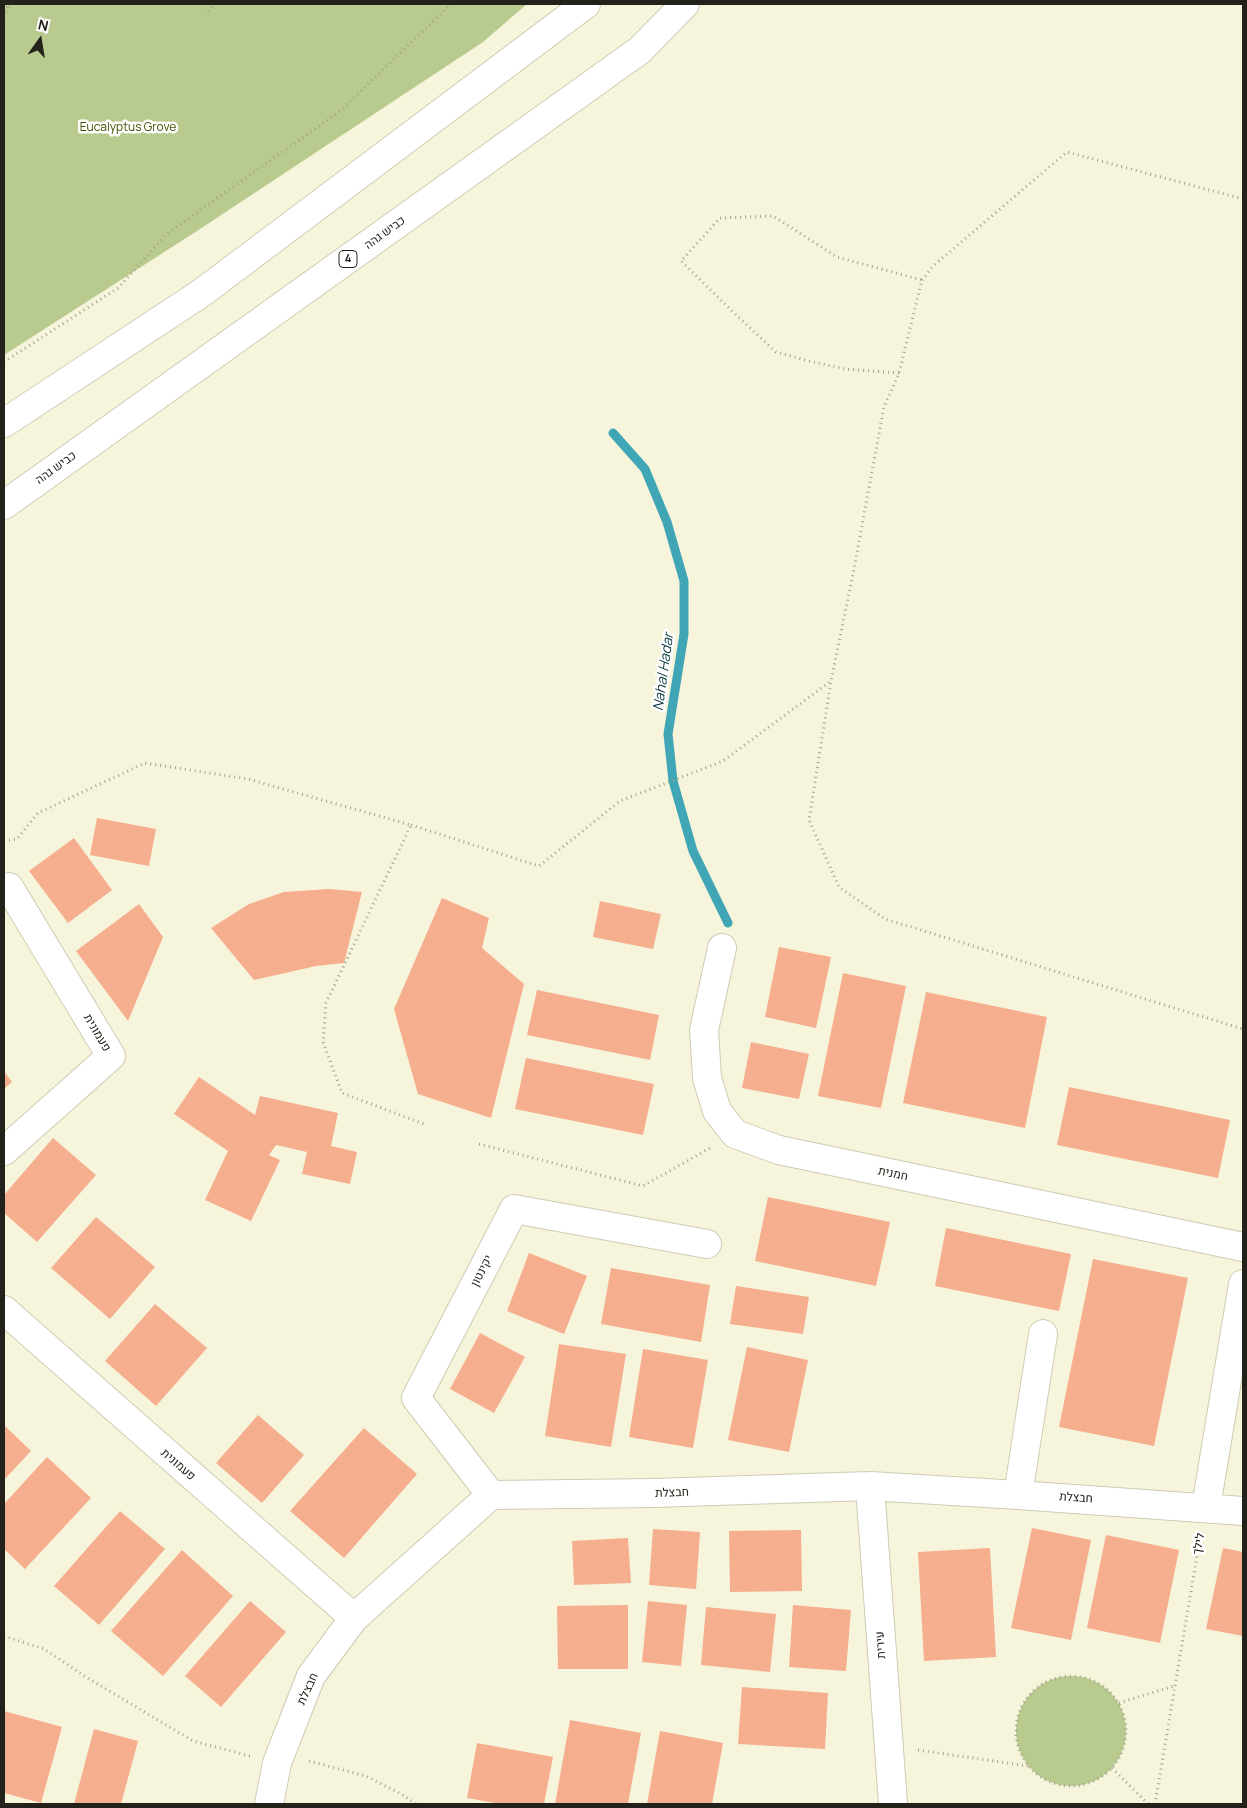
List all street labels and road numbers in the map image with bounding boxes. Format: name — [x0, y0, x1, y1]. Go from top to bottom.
street label: כביש גהה — [362, 213, 408, 253]
road number: 4 — [339, 250, 357, 268]
street label: כביש גהה — [33, 448, 79, 488]
street label: פעמונית — [80, 1012, 114, 1054]
street label: חמנית — [877, 1164, 909, 1184]
street label: יקינטון — [468, 1253, 496, 1289]
street label: פעמונית — [158, 1446, 198, 1484]
street label: חבצלת — [655, 1485, 689, 1501]
street label: חבצלת — [1059, 1490, 1093, 1506]
street label: לילך — [1190, 1532, 1208, 1556]
street label: עירית — [873, 1631, 889, 1659]
street label: חבצלת — [294, 1671, 322, 1707]

